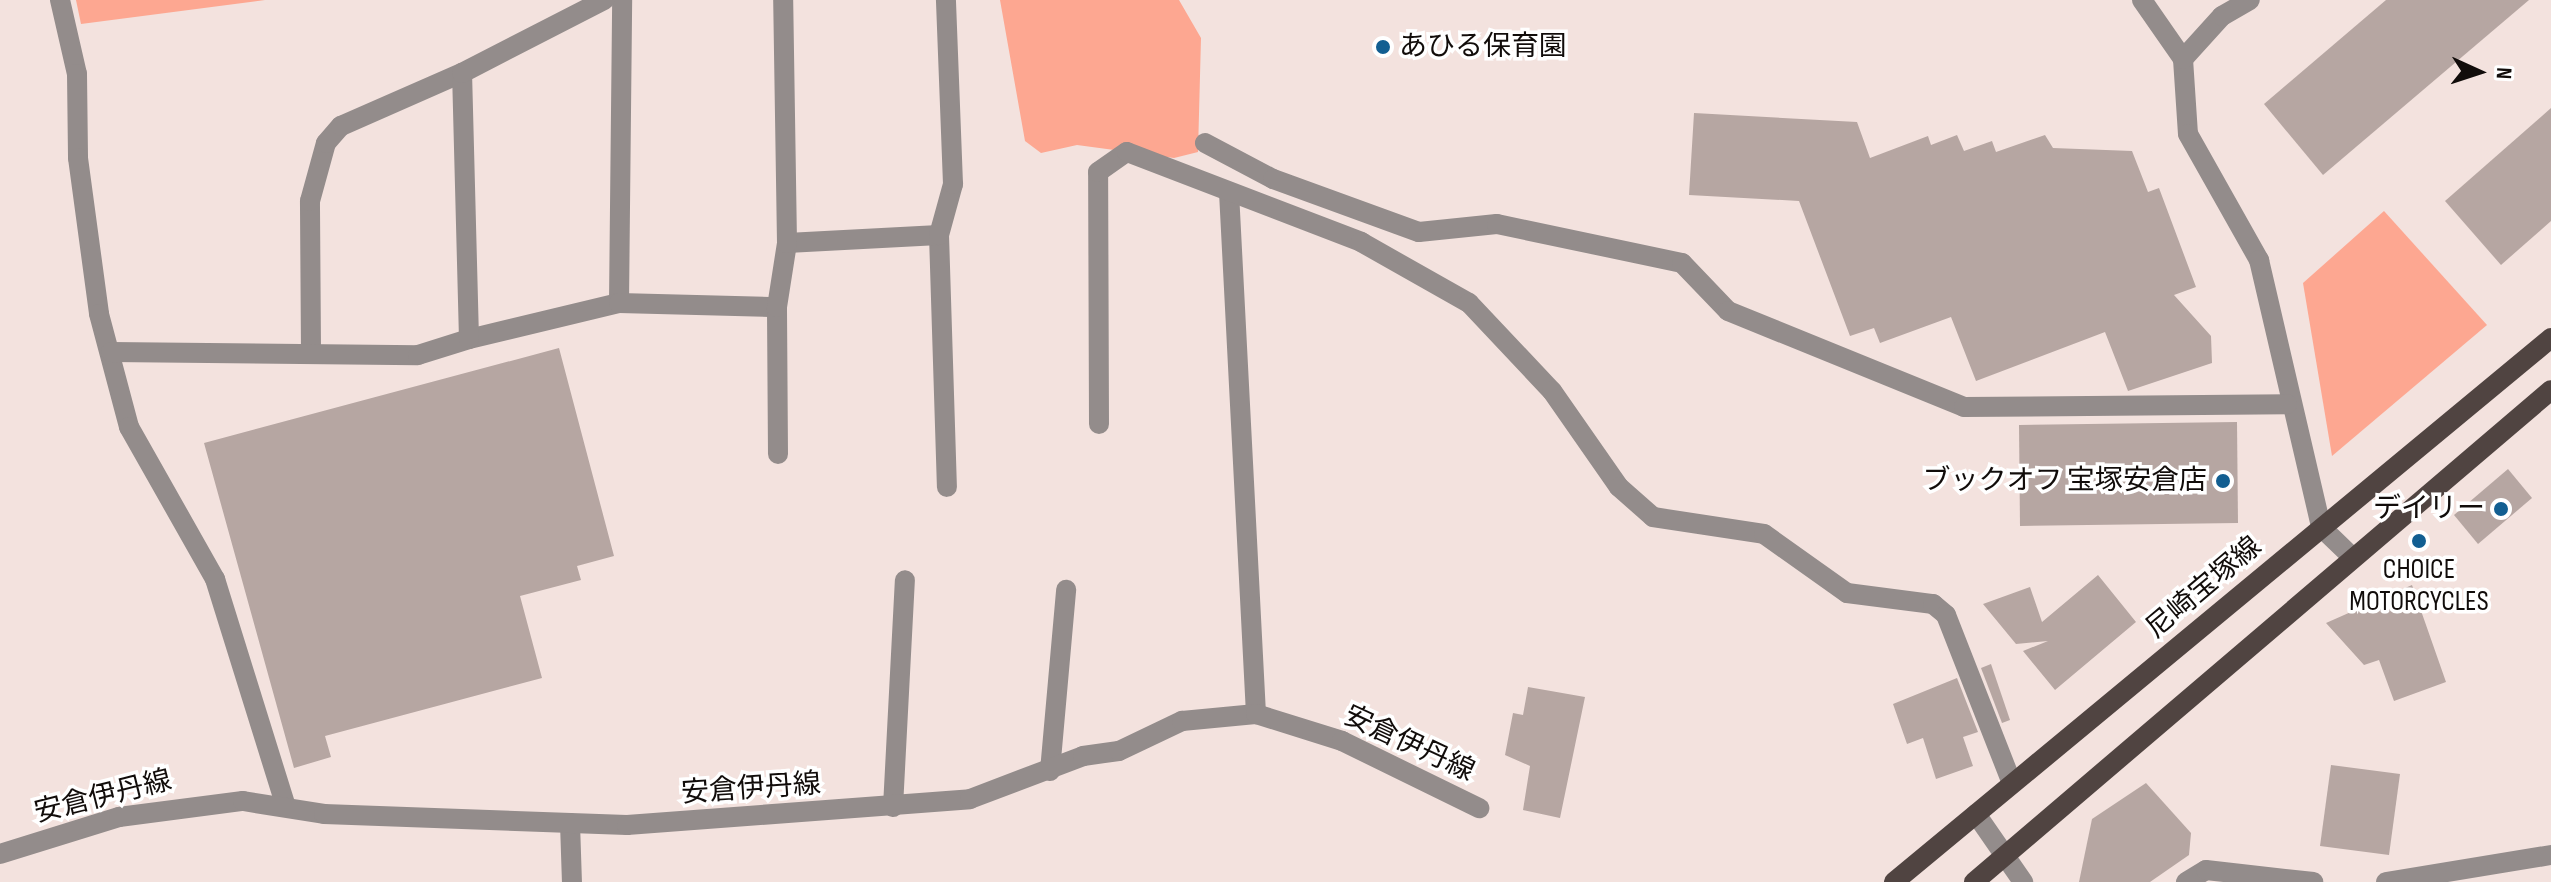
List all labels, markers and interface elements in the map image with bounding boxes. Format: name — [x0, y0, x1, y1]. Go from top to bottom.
place label: あひる保育園 — [1399, 30, 1567, 64]
north arrow — [2439, 32, 2519, 112]
marker: あひる保育園 — [1374, 38, 1392, 56]
text: N — [2490, 67, 2517, 80]
place label: ブックオフ 宝塚安倉店 — [1923, 464, 2207, 498]
marker: ブックオフ 宝塚安倉店 — [2214, 472, 2232, 490]
place label: デイリー — [2373, 492, 2485, 526]
marker: デイリー — [2492, 500, 2510, 518]
street label: 尼崎宝塚線 — [2140, 530, 2268, 646]
marker: CHOICE MOTORCYCLES — [2410, 532, 2428, 550]
place label: CHOICE MOTORCYCLES — [2349, 553, 2489, 619]
street label: 安倉伊丹線 — [1338, 699, 1480, 789]
street label: 安倉伊丹線 — [31, 764, 175, 830]
street label: 安倉伊丹線 — [680, 767, 822, 811]

